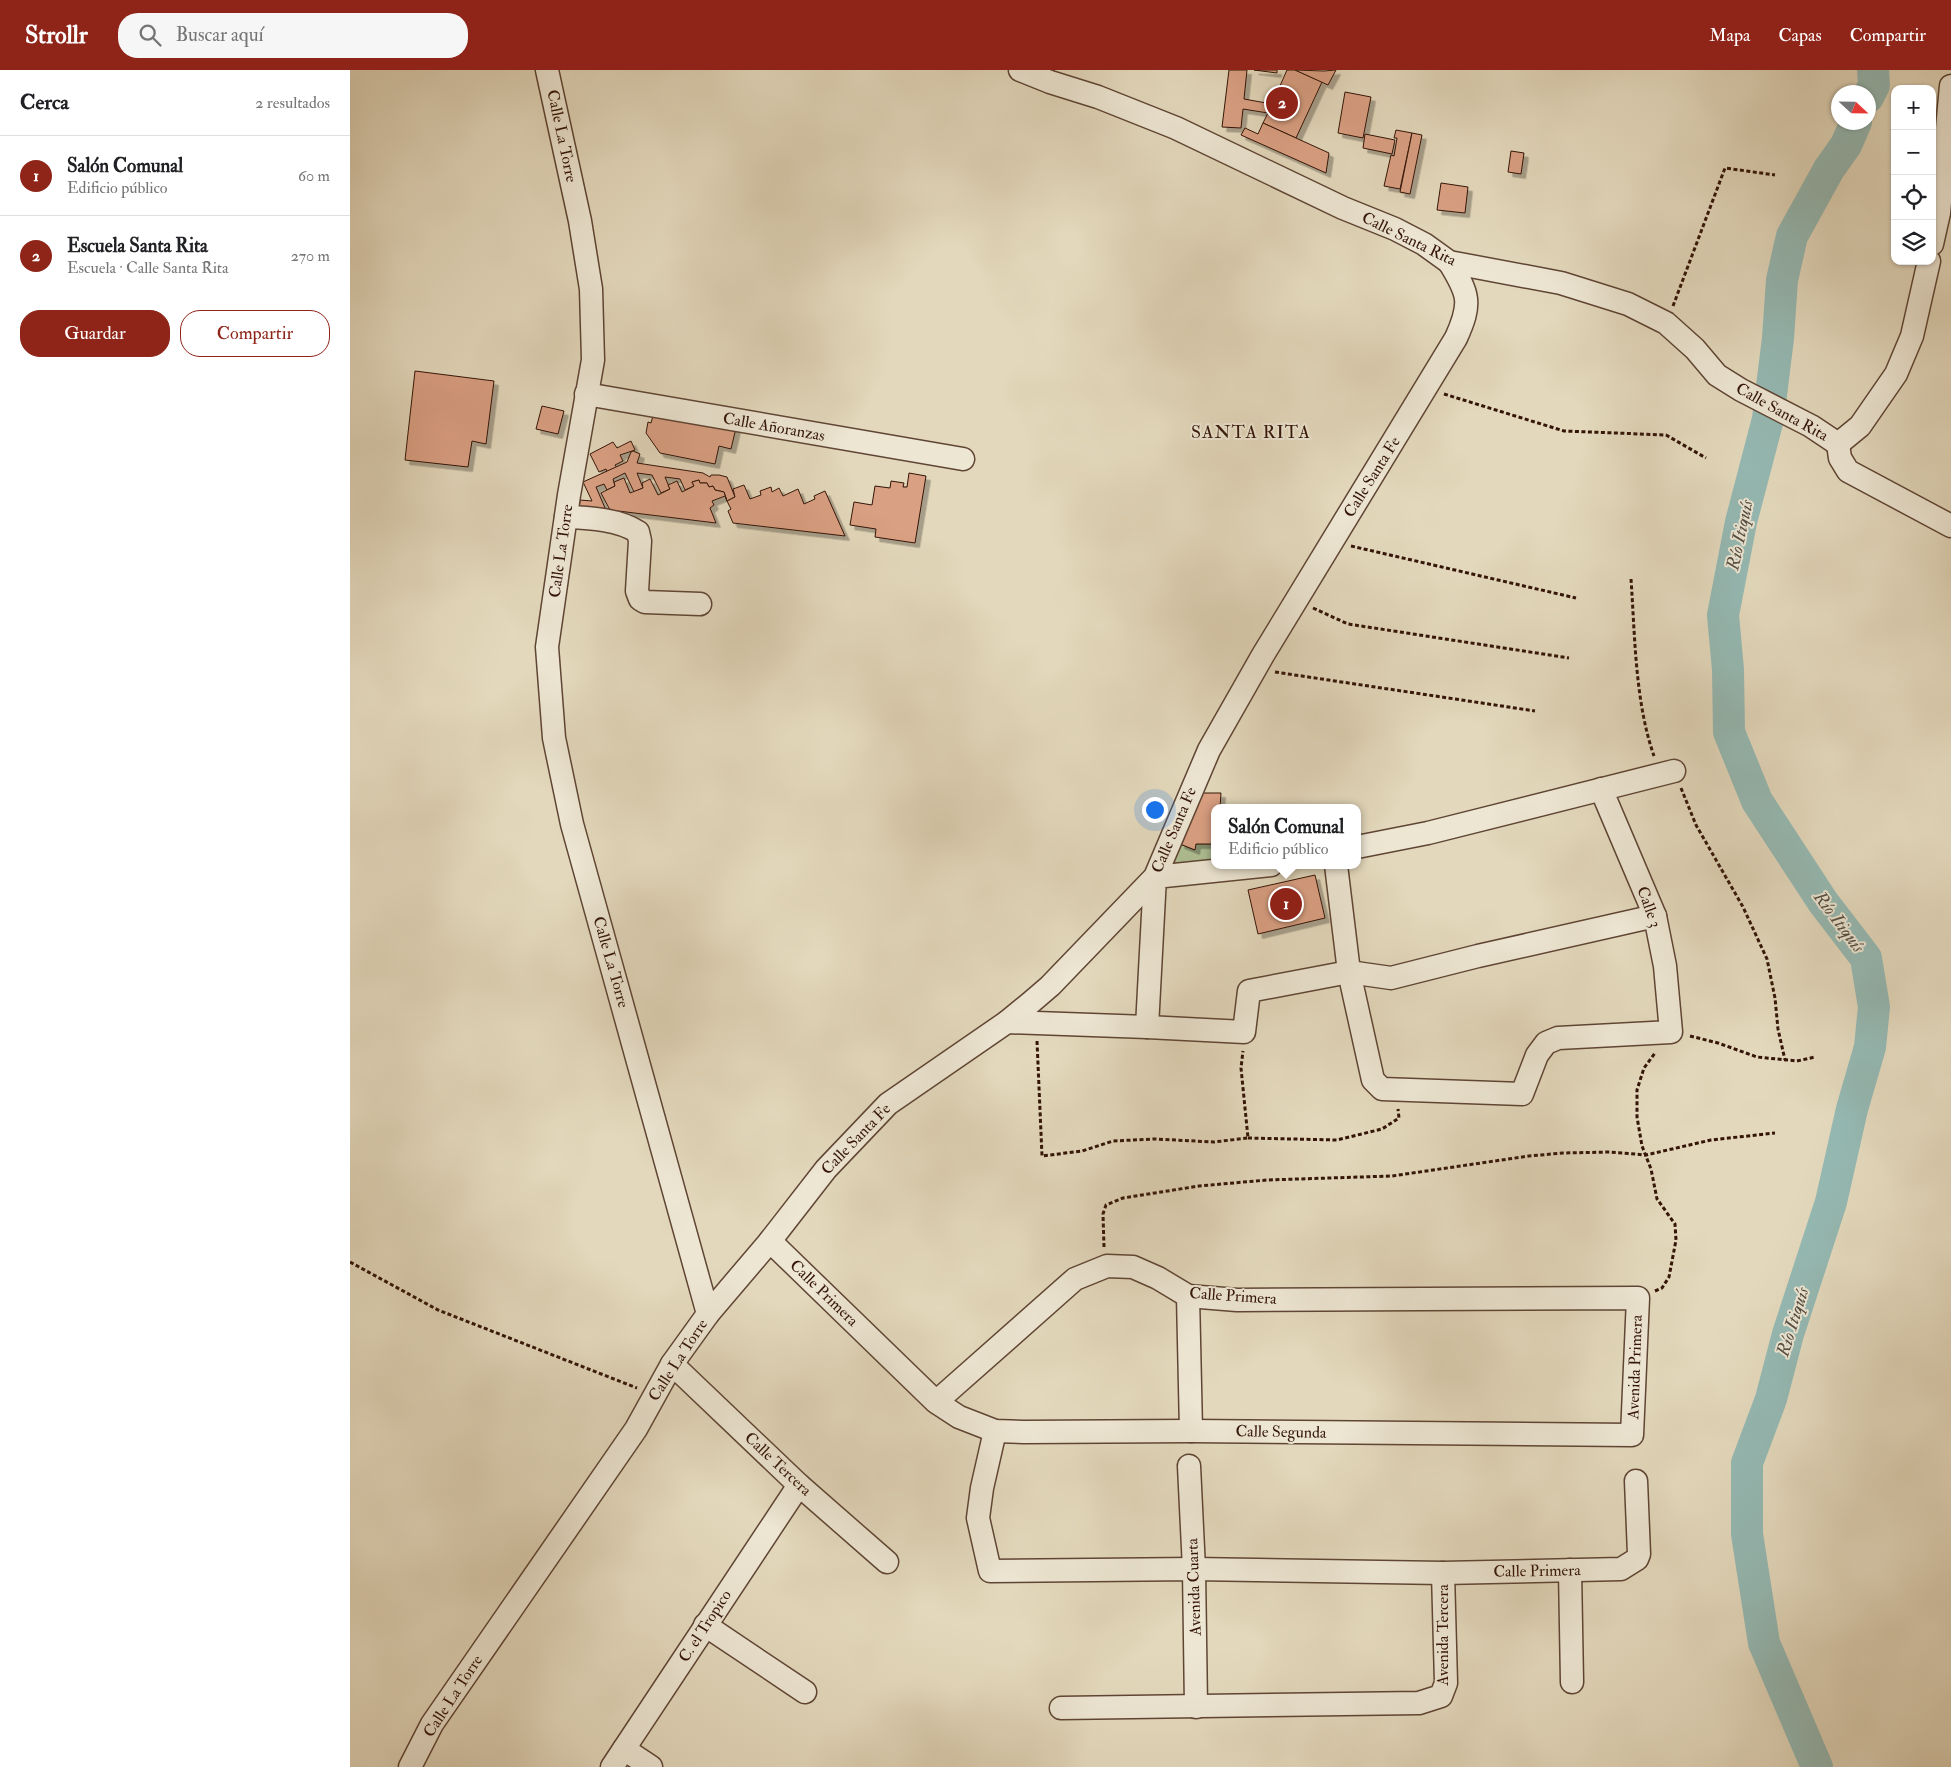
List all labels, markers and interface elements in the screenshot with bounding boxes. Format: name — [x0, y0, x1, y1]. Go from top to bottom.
search box — [118, 13, 468, 58]
text: Strollr — [25, 20, 88, 51]
icon: search — [136, 21, 164, 49]
text: Buscar aquí — [176, 23, 264, 47]
text: Mapa — [1709, 24, 1751, 47]
text: Capas — [1779, 24, 1822, 47]
text: Compartir — [1850, 24, 1926, 47]
pin: 2 — [1266, 84, 1298, 122]
north arrow — [1831, 85, 1876, 130]
map controls — [1891, 85, 1936, 265]
button: + — [1891, 85, 1936, 130]
street label: Calle La Torre — [542, 88, 582, 184]
text: Cerca — [20, 89, 69, 116]
text: 2 resultados — [255, 93, 330, 113]
button: − — [1891, 130, 1936, 175]
text: Salón Comunal — [67, 154, 183, 178]
text: 1 — [33, 166, 39, 186]
text: 60 m — [298, 166, 330, 186]
button: locate — [1891, 175, 1936, 220]
text: Edificio público — [67, 178, 168, 198]
street label: Calle Santa Rita — [1359, 208, 1460, 271]
button: layers — [1891, 220, 1936, 265]
text: Escuela Santa Rita — [67, 234, 208, 258]
text: 2 — [32, 246, 40, 266]
text: 270 m — [291, 246, 330, 266]
text: Escuela · Calle Santa Rita — [67, 258, 229, 278]
button: Guardar — [20, 310, 170, 357]
button: Compartir — [180, 310, 330, 357]
street label: Calle Santa Rita — [1732, 378, 1832, 446]
street label: Calle Añoranzas — [721, 408, 827, 446]
district label: SANTA RITA — [1191, 421, 1311, 444]
street label: Calle Santa Fe — [1339, 433, 1405, 521]
water label: Río Itiquís — [1721, 497, 1759, 573]
street label: Calle La Torre — [545, 503, 577, 599]
street label: Calle Santa Fe — [1147, 784, 1201, 876]
your location — [1142, 797, 1168, 823]
popup — [1211, 804, 1361, 869]
text: Salón Comunal — [1228, 815, 1344, 839]
text: Edificio público — [1228, 839, 1329, 859]
street label: Calle 3 — [1632, 884, 1666, 930]
pin: 1 — [1270, 885, 1302, 923]
water label: Río Itiquís — [1808, 886, 1870, 958]
street label: Calle La Torre — [588, 914, 634, 1010]
street label: Calle Santa Fe — [817, 1099, 895, 1179]
street label: Calle Primera — [786, 1255, 863, 1331]
street label: Calle Primera — [1189, 1283, 1278, 1309]
water label: Río Itiquís — [1771, 1284, 1815, 1360]
street label: Avenida Primera — [1623, 1314, 1647, 1421]
street label: Calle La Torre — [644, 1315, 712, 1405]
street label: Calle Segunda — [1235, 1421, 1327, 1443]
street label: Calle Tercera — [740, 1428, 816, 1500]
street label: Avenida Cuarta — [1182, 1537, 1206, 1637]
street label: Calle Primera — [1493, 1560, 1581, 1582]
street label: Avenida Tercera — [1433, 1584, 1453, 1687]
street label: C. el Tropico — [674, 1586, 737, 1667]
street label: Calle La Torre — [419, 1651, 487, 1741]

